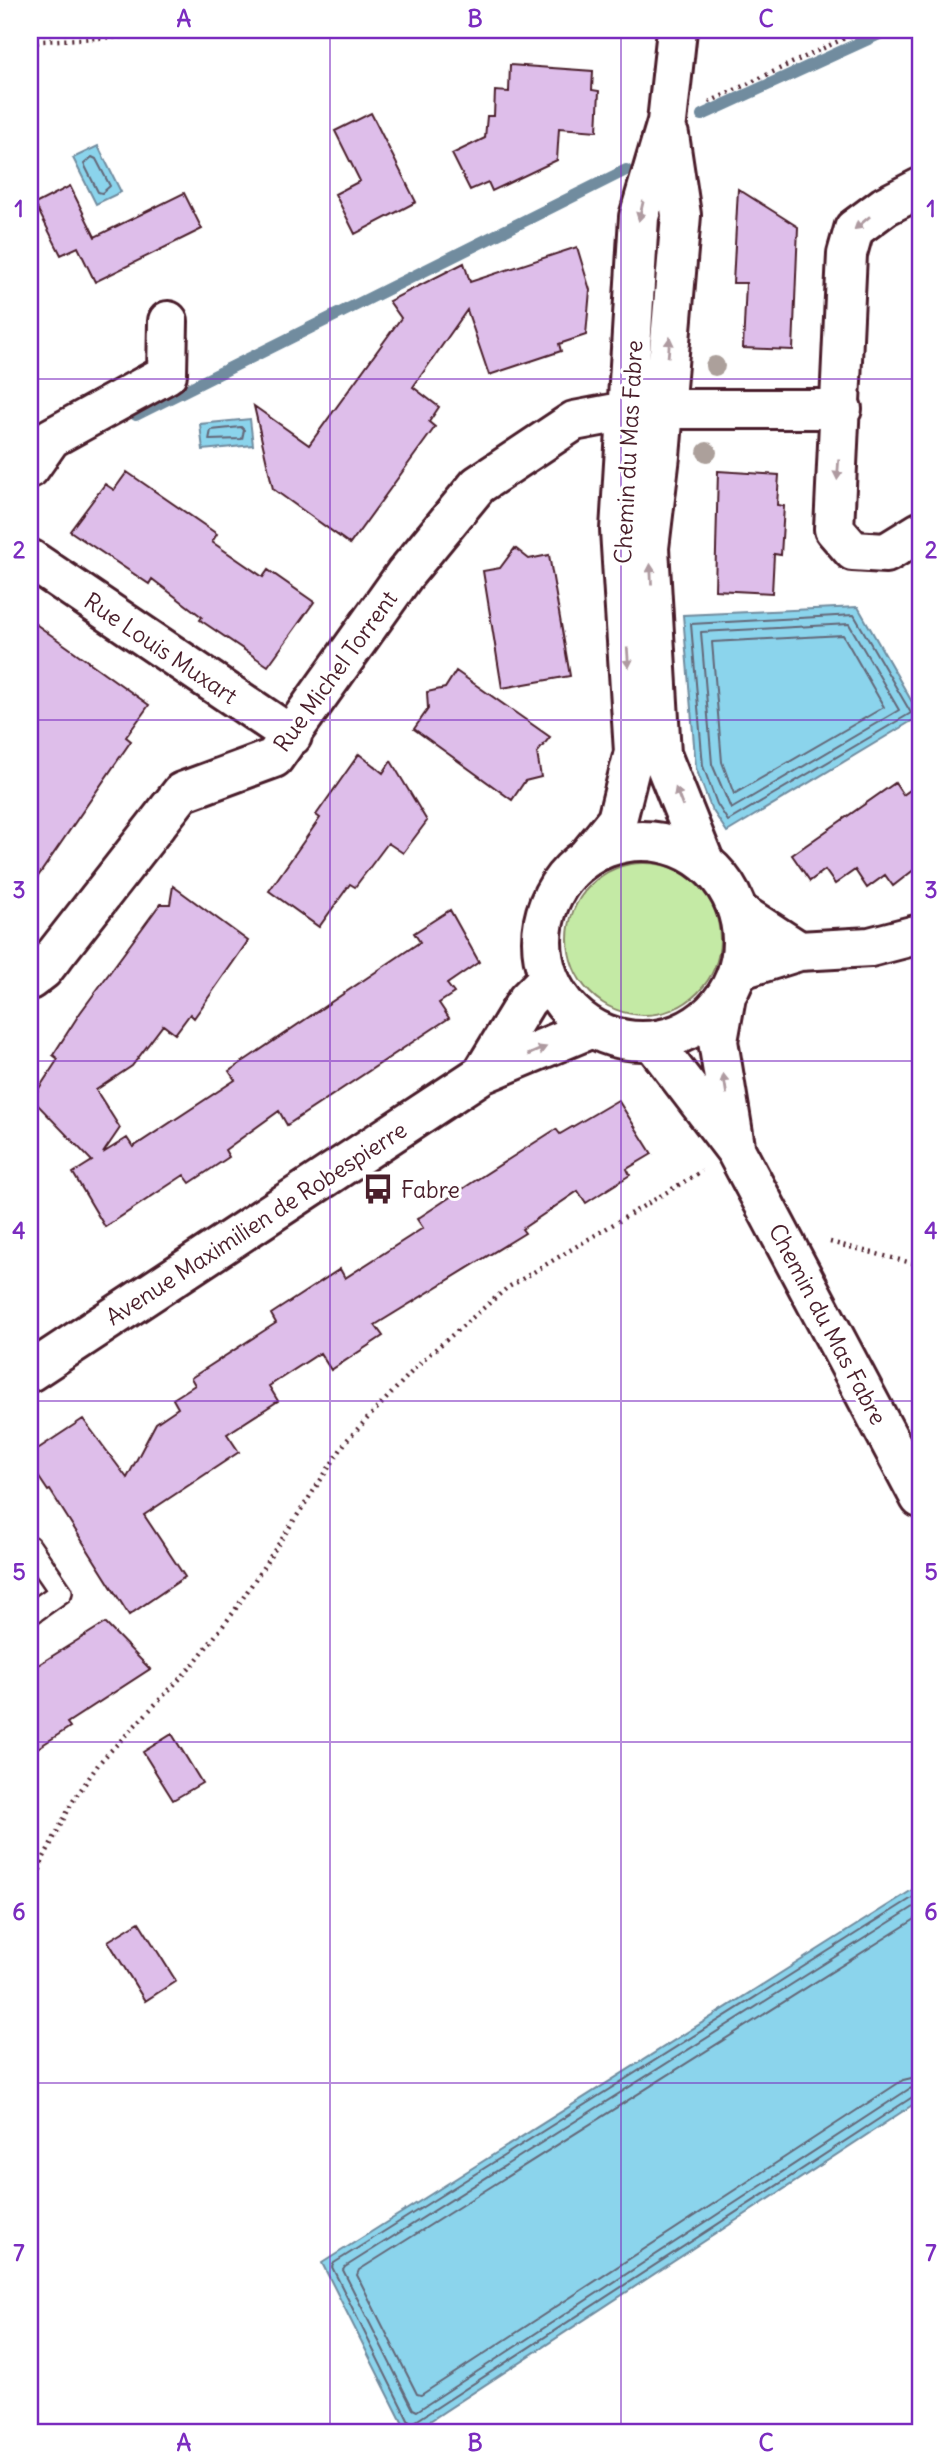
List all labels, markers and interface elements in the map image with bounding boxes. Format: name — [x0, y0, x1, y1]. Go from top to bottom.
text: A — [177, 4, 192, 33]
text: B — [467, 4, 483, 33]
text: C — [758, 4, 774, 33]
text: 1 — [14, 194, 24, 223]
text: 1 — [926, 194, 936, 223]
one-way arrow — [636, 200, 647, 222]
one-way arrow — [854, 215, 871, 230]
one-way arrow — [664, 336, 675, 358]
street label: Chemin du Mas Fabre — [608, 340, 648, 564]
one-way arrow — [832, 459, 843, 481]
text: 2 — [13, 535, 26, 564]
text: 2 — [925, 535, 938, 564]
one-way arrow — [645, 562, 656, 584]
street label: Rue Michel Torrent — [267, 585, 403, 757]
street label: Rue Louis Muxart — [79, 586, 243, 710]
one-way arrow — [622, 647, 633, 669]
one-way arrow — [673, 787, 684, 808]
text: 3 — [12, 875, 26, 904]
text: 3 — [924, 875, 938, 904]
one-way arrow — [526, 1045, 547, 1056]
one-way arrow — [719, 1073, 730, 1095]
street label: Avenue Maximilien de Robespierre — [100, 1115, 412, 1331]
bus stop icon: Fabre — [361, 1172, 395, 1206]
place label: Fabre — [401, 1175, 460, 1204]
text: 4 — [12, 1216, 26, 1245]
text: 4 — [924, 1216, 938, 1245]
street label: Chemin du Mas Fabre — [763, 1218, 893, 1430]
text: 5 — [12, 1557, 26, 1586]
text: 5 — [924, 1557, 938, 1586]
text: 6 — [12, 1897, 26, 1926]
text: 6 — [924, 1897, 938, 1926]
text: 7 — [13, 2238, 25, 2267]
text: 7 — [925, 2238, 937, 2267]
text: A — [177, 2428, 192, 2457]
text: B — [467, 2428, 483, 2457]
text: C — [758, 2428, 774, 2457]

